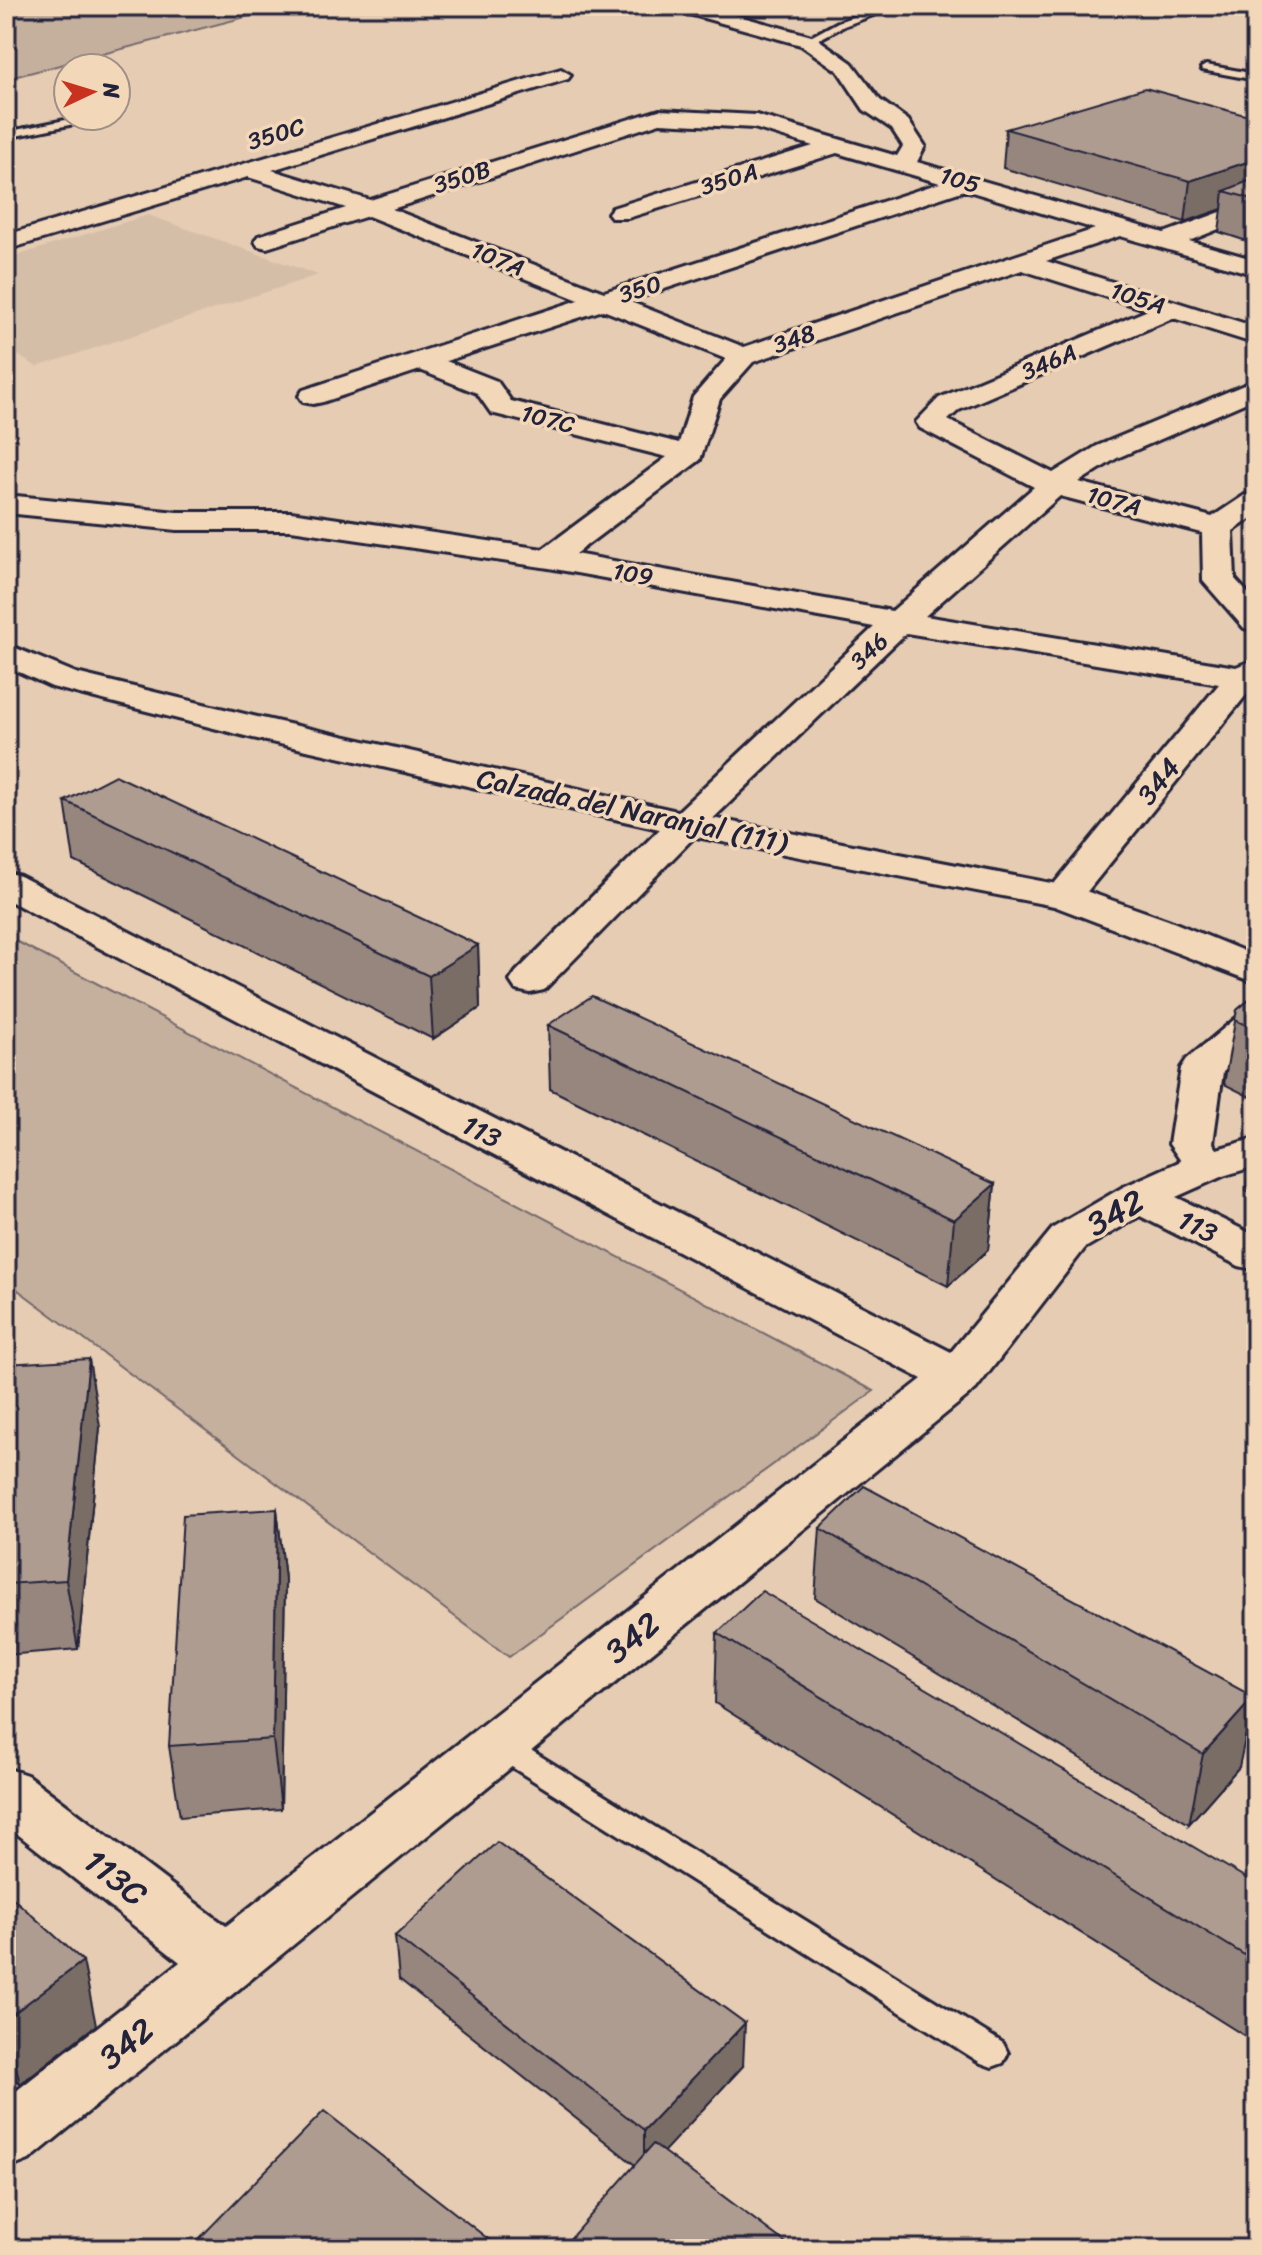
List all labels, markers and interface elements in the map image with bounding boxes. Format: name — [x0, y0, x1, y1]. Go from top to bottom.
north arrow — [52, 52, 132, 132]
text: N — [91, 81, 131, 100]
street label: 350C — [242, 105, 310, 163]
street label: 350B — [428, 148, 496, 206]
street label: 350A — [695, 150, 763, 208]
street label: 105 — [935, 154, 985, 206]
street label: 107A — [465, 229, 531, 289]
street label: 350 — [613, 262, 667, 316]
street label: 105A — [1105, 269, 1171, 327]
street label: 348 — [767, 312, 821, 366]
street label: 346A — [1014, 331, 1084, 393]
street label: 107C — [517, 392, 579, 446]
street label: 107A — [1082, 474, 1146, 528]
street label: 109 — [610, 550, 656, 598]
street label: 346 — [839, 621, 899, 681]
street label: 344 — [1123, 746, 1193, 816]
street label: Calzada del Naranjal (111) — [472, 754, 792, 868]
street label: 113 — [453, 1101, 510, 1162]
street label: 342 — [1075, 1172, 1156, 1254]
street label: 113 — [1169, 1196, 1226, 1257]
street label: 342 — [591, 1596, 675, 1680]
street label: 113C — [70, 1833, 161, 1923]
street label: 342 — [85, 2002, 169, 2086]

